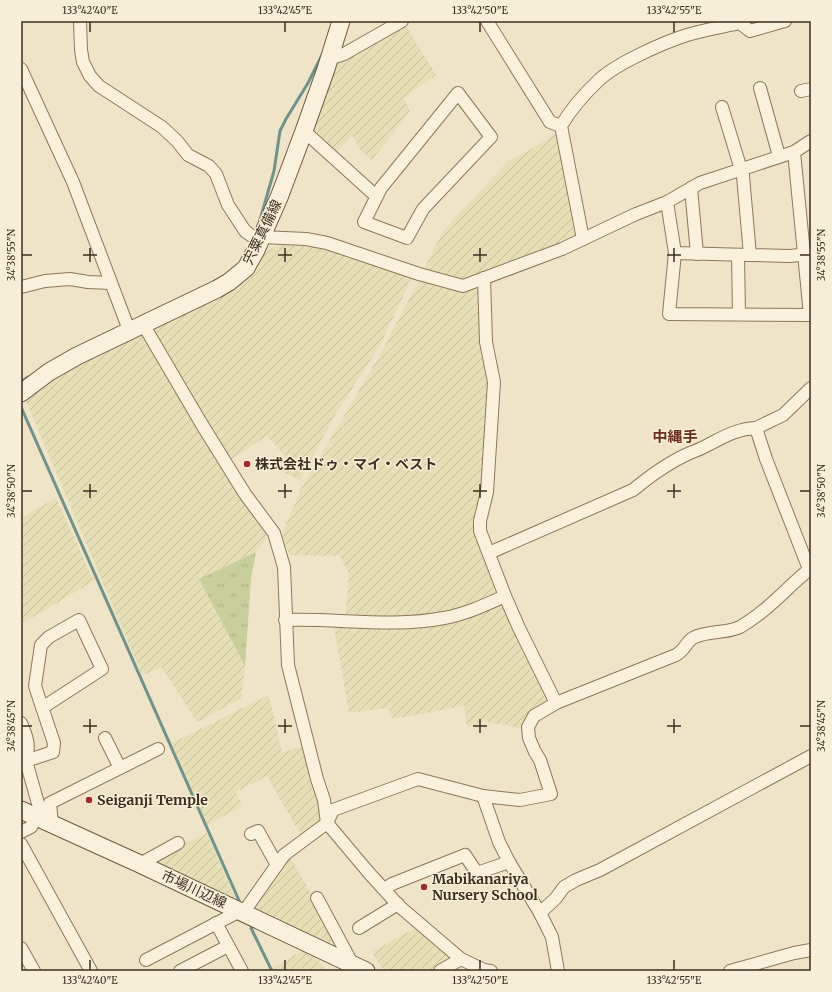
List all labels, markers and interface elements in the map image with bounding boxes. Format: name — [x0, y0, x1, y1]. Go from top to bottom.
text: 133°42'40"E — [62, 4, 118, 17]
text: 133°42'45"E — [258, 4, 313, 17]
text: 133°42'50"E — [452, 4, 509, 17]
text: 133°42'55"E — [647, 4, 702, 17]
street label: 宍粟真備線 — [239, 197, 285, 267]
text: 34°38'55"N — [5, 228, 18, 281]
text: 34°38'55"N — [815, 228, 828, 281]
district label: 中縄手 — [652, 427, 698, 446]
place label: 株式会社ドゥ・マイ・ベスト — [255, 455, 437, 473]
marker: 株式会社ドゥ・マイ・ベスト — [242, 459, 252, 469]
text: 34°38'50"N — [5, 464, 18, 518]
text: 34°38'50"N — [815, 464, 828, 518]
text: 34°38'45"N — [5, 700, 18, 752]
text: 34°38'45"N — [815, 700, 828, 752]
place label: Seiganji Temple — [97, 791, 208, 809]
marker: Seiganji Temple — [84, 795, 94, 805]
street label: 市場川辺線 — [158, 866, 230, 912]
place label: Mabikanariya Nursery School — [432, 870, 538, 904]
marker: Mabikanariya Nursery School — [419, 882, 429, 892]
text: 133°42'40"E — [62, 974, 118, 987]
text: 133°42'45"E — [258, 974, 313, 987]
text: 133°42'50"E — [452, 974, 509, 987]
text: 133°42'55"E — [647, 974, 702, 987]

